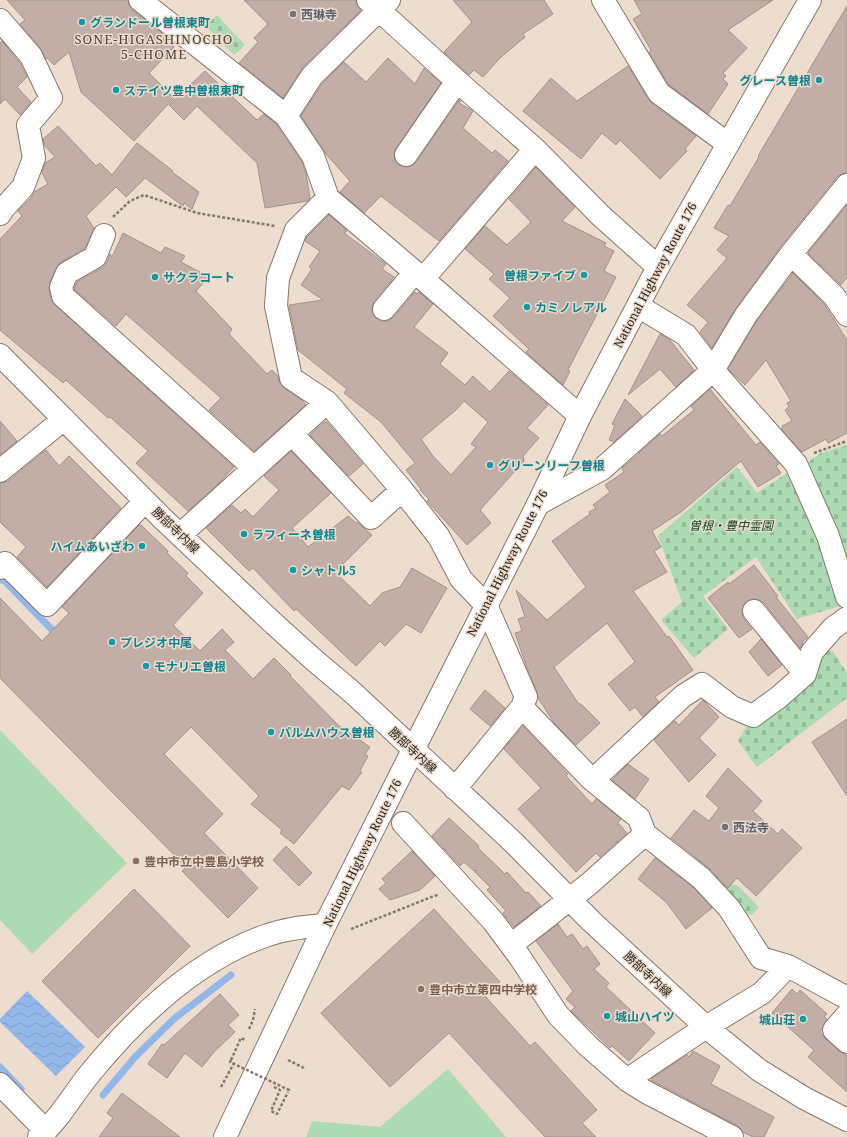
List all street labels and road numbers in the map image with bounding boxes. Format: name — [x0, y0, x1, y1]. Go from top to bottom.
street label: National Highway Route 176 — [609, 199, 701, 351]
street label: National Highway Route 176 — [462, 486, 552, 639]
street label: 勝部寺内線 — [149, 503, 203, 557]
street label: 勝部寺内線 — [385, 723, 441, 777]
street label: National Highway Route 176 — [319, 776, 405, 930]
street label: 勝部寺内線 — [620, 947, 676, 1001]

